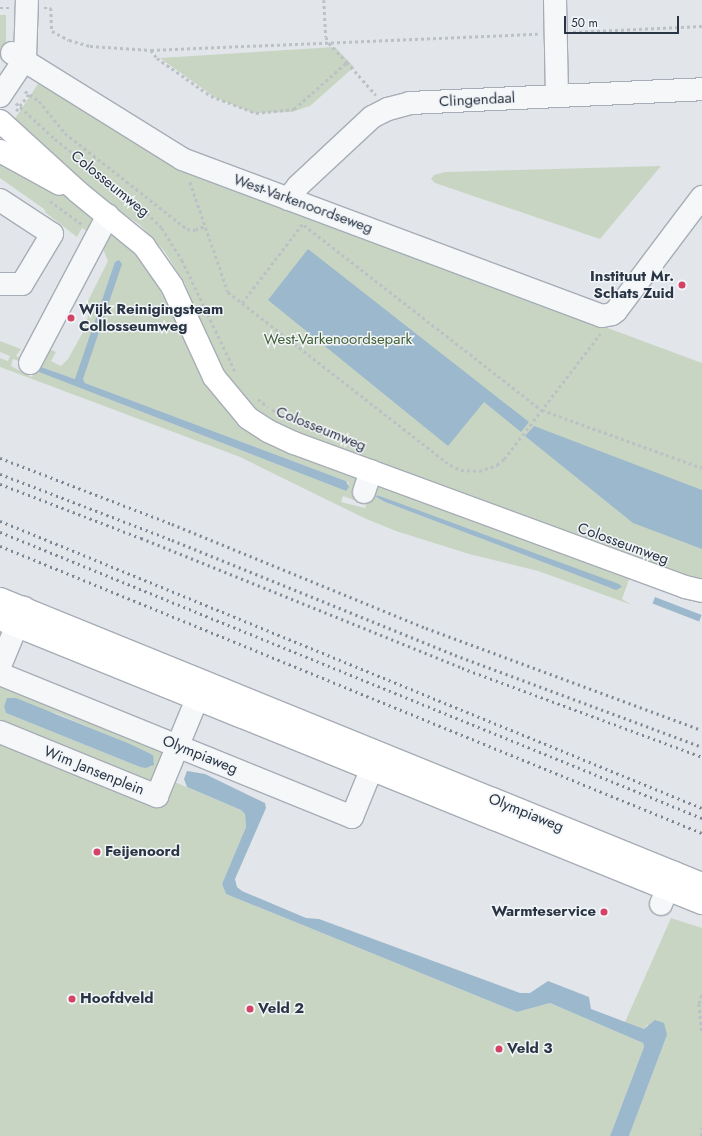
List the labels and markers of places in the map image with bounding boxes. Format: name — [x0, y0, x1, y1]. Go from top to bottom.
place label: Instituut Mr. Schats Zuid — [590, 267, 674, 302]
marker: Instituut Mr. Schats Zuid — [677, 280, 687, 290]
place label: Wijk Reinigingsteam Collosseumweg — [79, 300, 223, 335]
marker: Wijk Reinigingsteam Collosseumweg — [66, 313, 76, 323]
place label: Feijenoord — [105, 843, 180, 861]
marker: Feijenoord — [92, 847, 102, 857]
place label: Warmteservice — [492, 903, 596, 921]
marker: Warmteservice — [599, 907, 609, 917]
place label: Hoofdveld — [80, 990, 153, 1008]
marker: Hoofdveld — [67, 994, 77, 1004]
place label: Veld 2 — [258, 1000, 304, 1018]
marker: Veld 2 — [245, 1004, 255, 1014]
place label: Veld 3 — [507, 1040, 553, 1058]
marker: Veld 3 — [494, 1044, 504, 1054]

